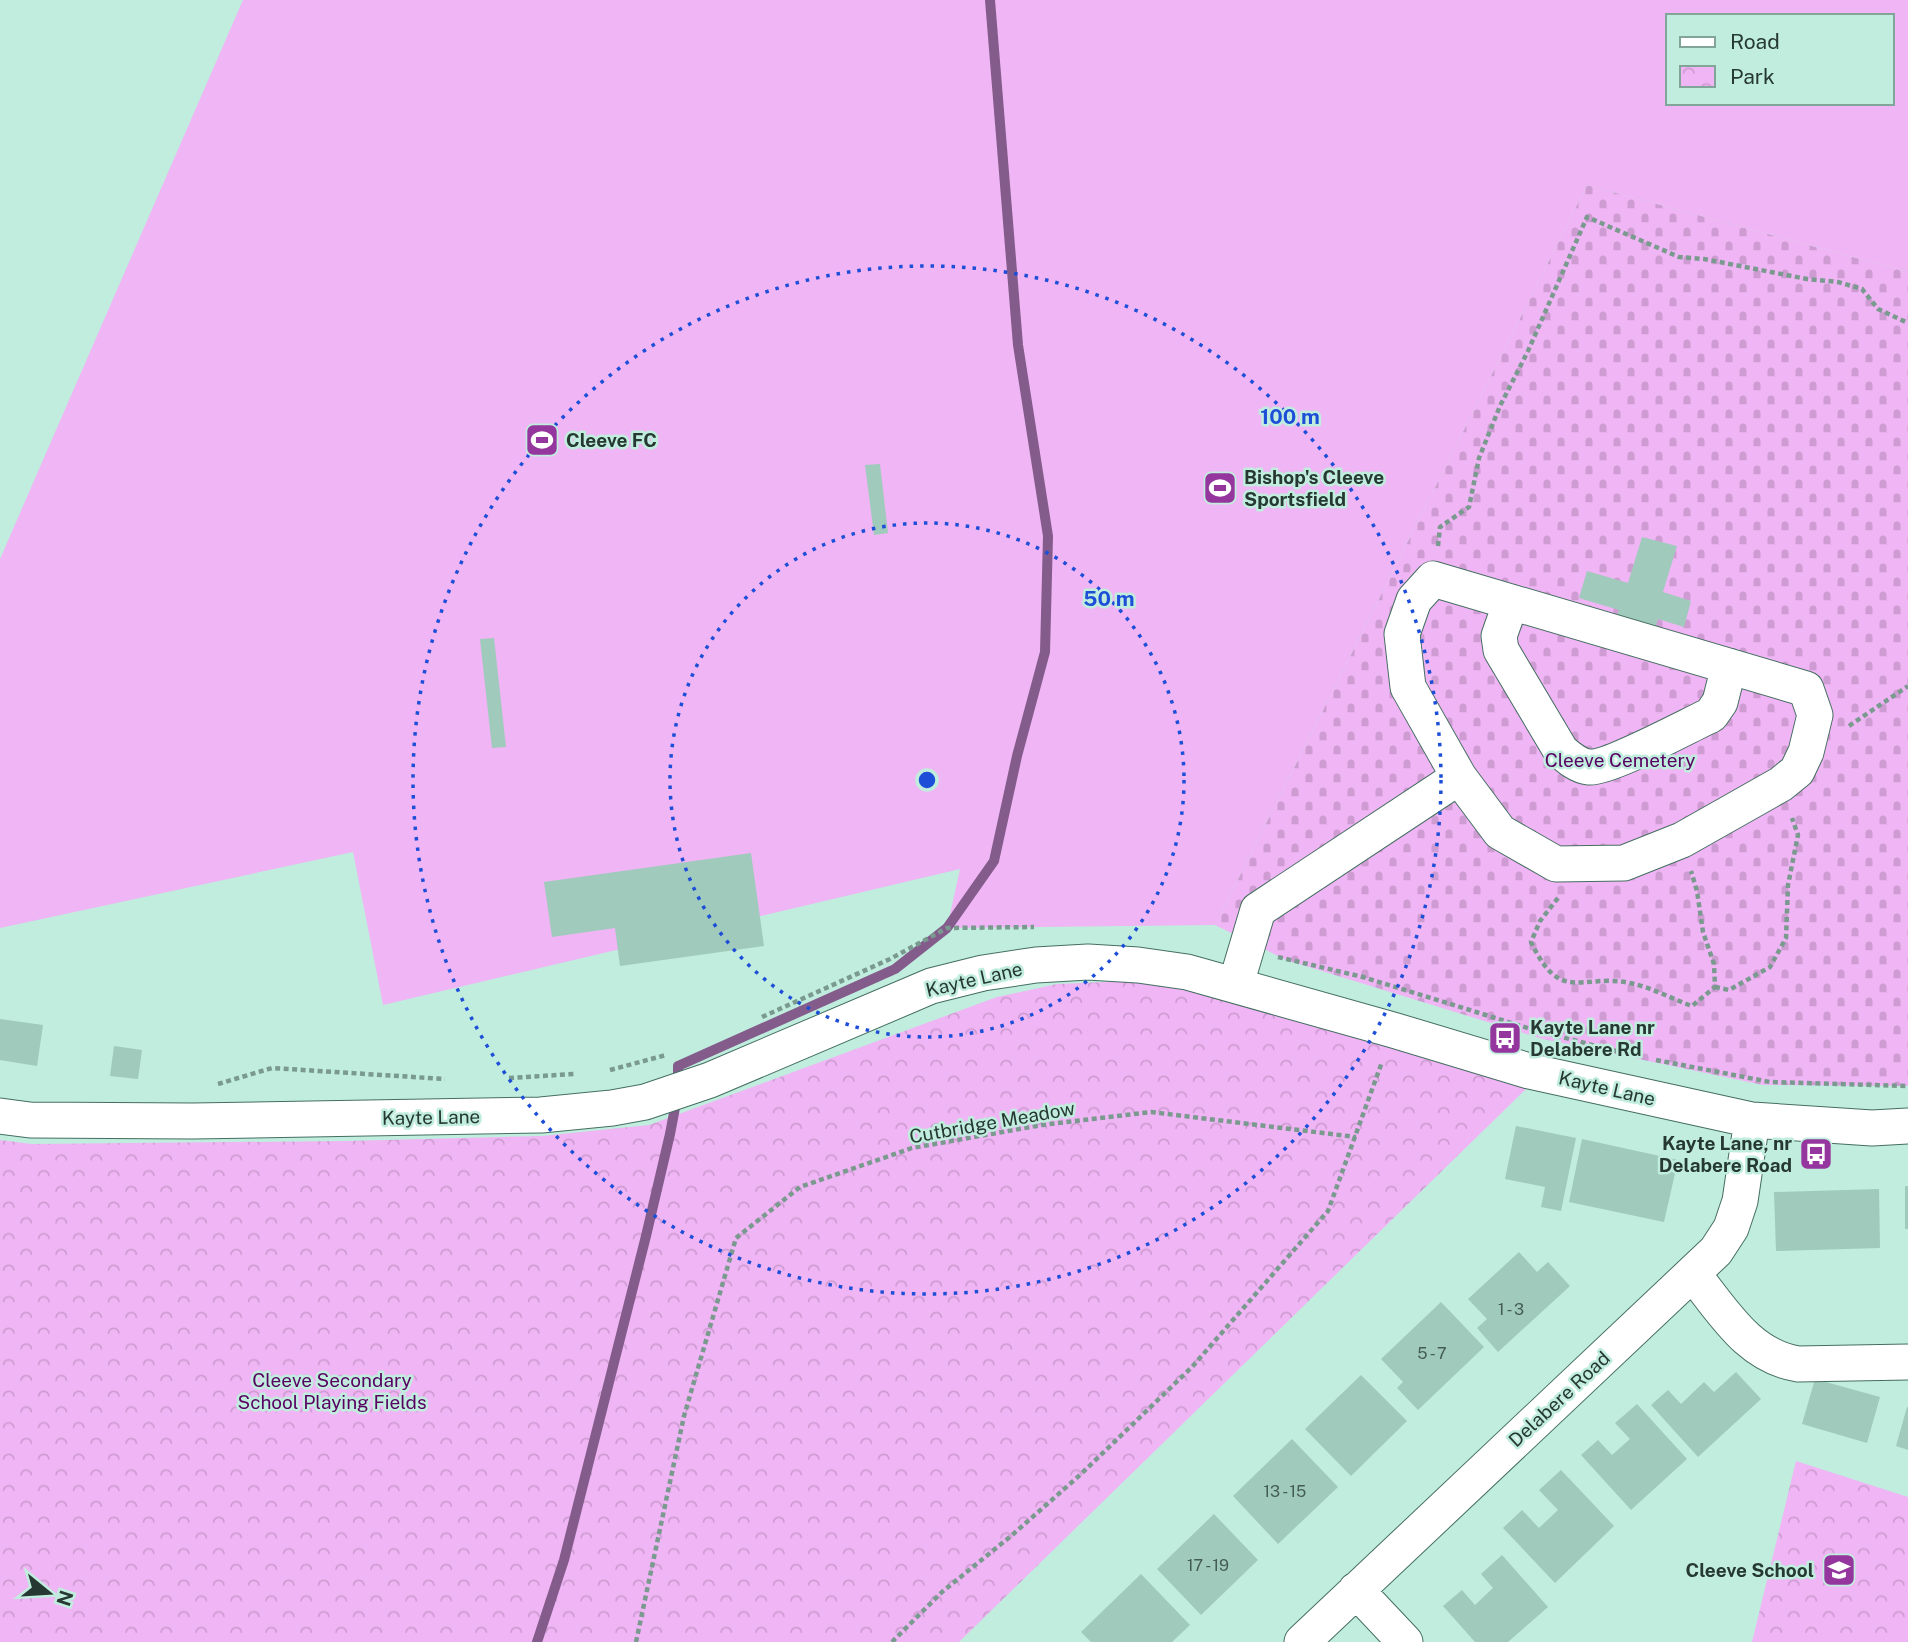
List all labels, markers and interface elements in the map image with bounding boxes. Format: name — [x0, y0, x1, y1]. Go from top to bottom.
legend — [1666, 14, 1894, 105]
text: Road — [1730, 29, 1780, 54]
text: Park — [1730, 64, 1775, 89]
text: 100 m — [1260, 404, 1320, 429]
sports icon: Cleeve FC — [523, 421, 561, 459]
place label: Cleeve FC — [566, 429, 657, 451]
place label: Bishop's Cleeve Sportsfield — [1244, 466, 1384, 510]
sports icon: Bishop's Cleeve Sportsfield — [1201, 469, 1239, 507]
text: 50 m — [1083, 586, 1135, 611]
park label: Cleeve Cemetery — [1545, 749, 1695, 771]
centre of rings — [915, 768, 939, 792]
street label: Kayte Lane — [924, 957, 1024, 1001]
place label: Kayte Lane nr Delabere Rd — [1530, 1016, 1655, 1060]
bus stop icon: Kayte Lane nr Delabere Rd — [1486, 1019, 1524, 1057]
street label: Kayte Lane — [1557, 1066, 1657, 1110]
street label: Cutbridge Meadow — [908, 1097, 1077, 1147]
street label: Kayte Lane — [382, 1105, 480, 1129]
place label: Kayte Lane, nr Delabere Road — [1659, 1132, 1792, 1176]
bus stop icon: Kayte Lane, nr Delabere Road — [1797, 1135, 1835, 1173]
house number: 1 - 3 — [1498, 1300, 1524, 1319]
house number: 5 - 7 — [1417, 1344, 1447, 1363]
street label: Delabere Road — [1504, 1347, 1614, 1451]
park label: Cleeve Secondary School Playing Fields — [237, 1369, 427, 1413]
house number: 13 - 15 — [1264, 1482, 1306, 1501]
school or university icon: Cleeve School — [1820, 1551, 1858, 1589]
house number: 17 - 19 — [1187, 1556, 1229, 1575]
north arrow — [14, 1558, 84, 1628]
place label: Cleeve School — [1686, 1559, 1814, 1581]
text: N — [52, 1588, 78, 1609]

